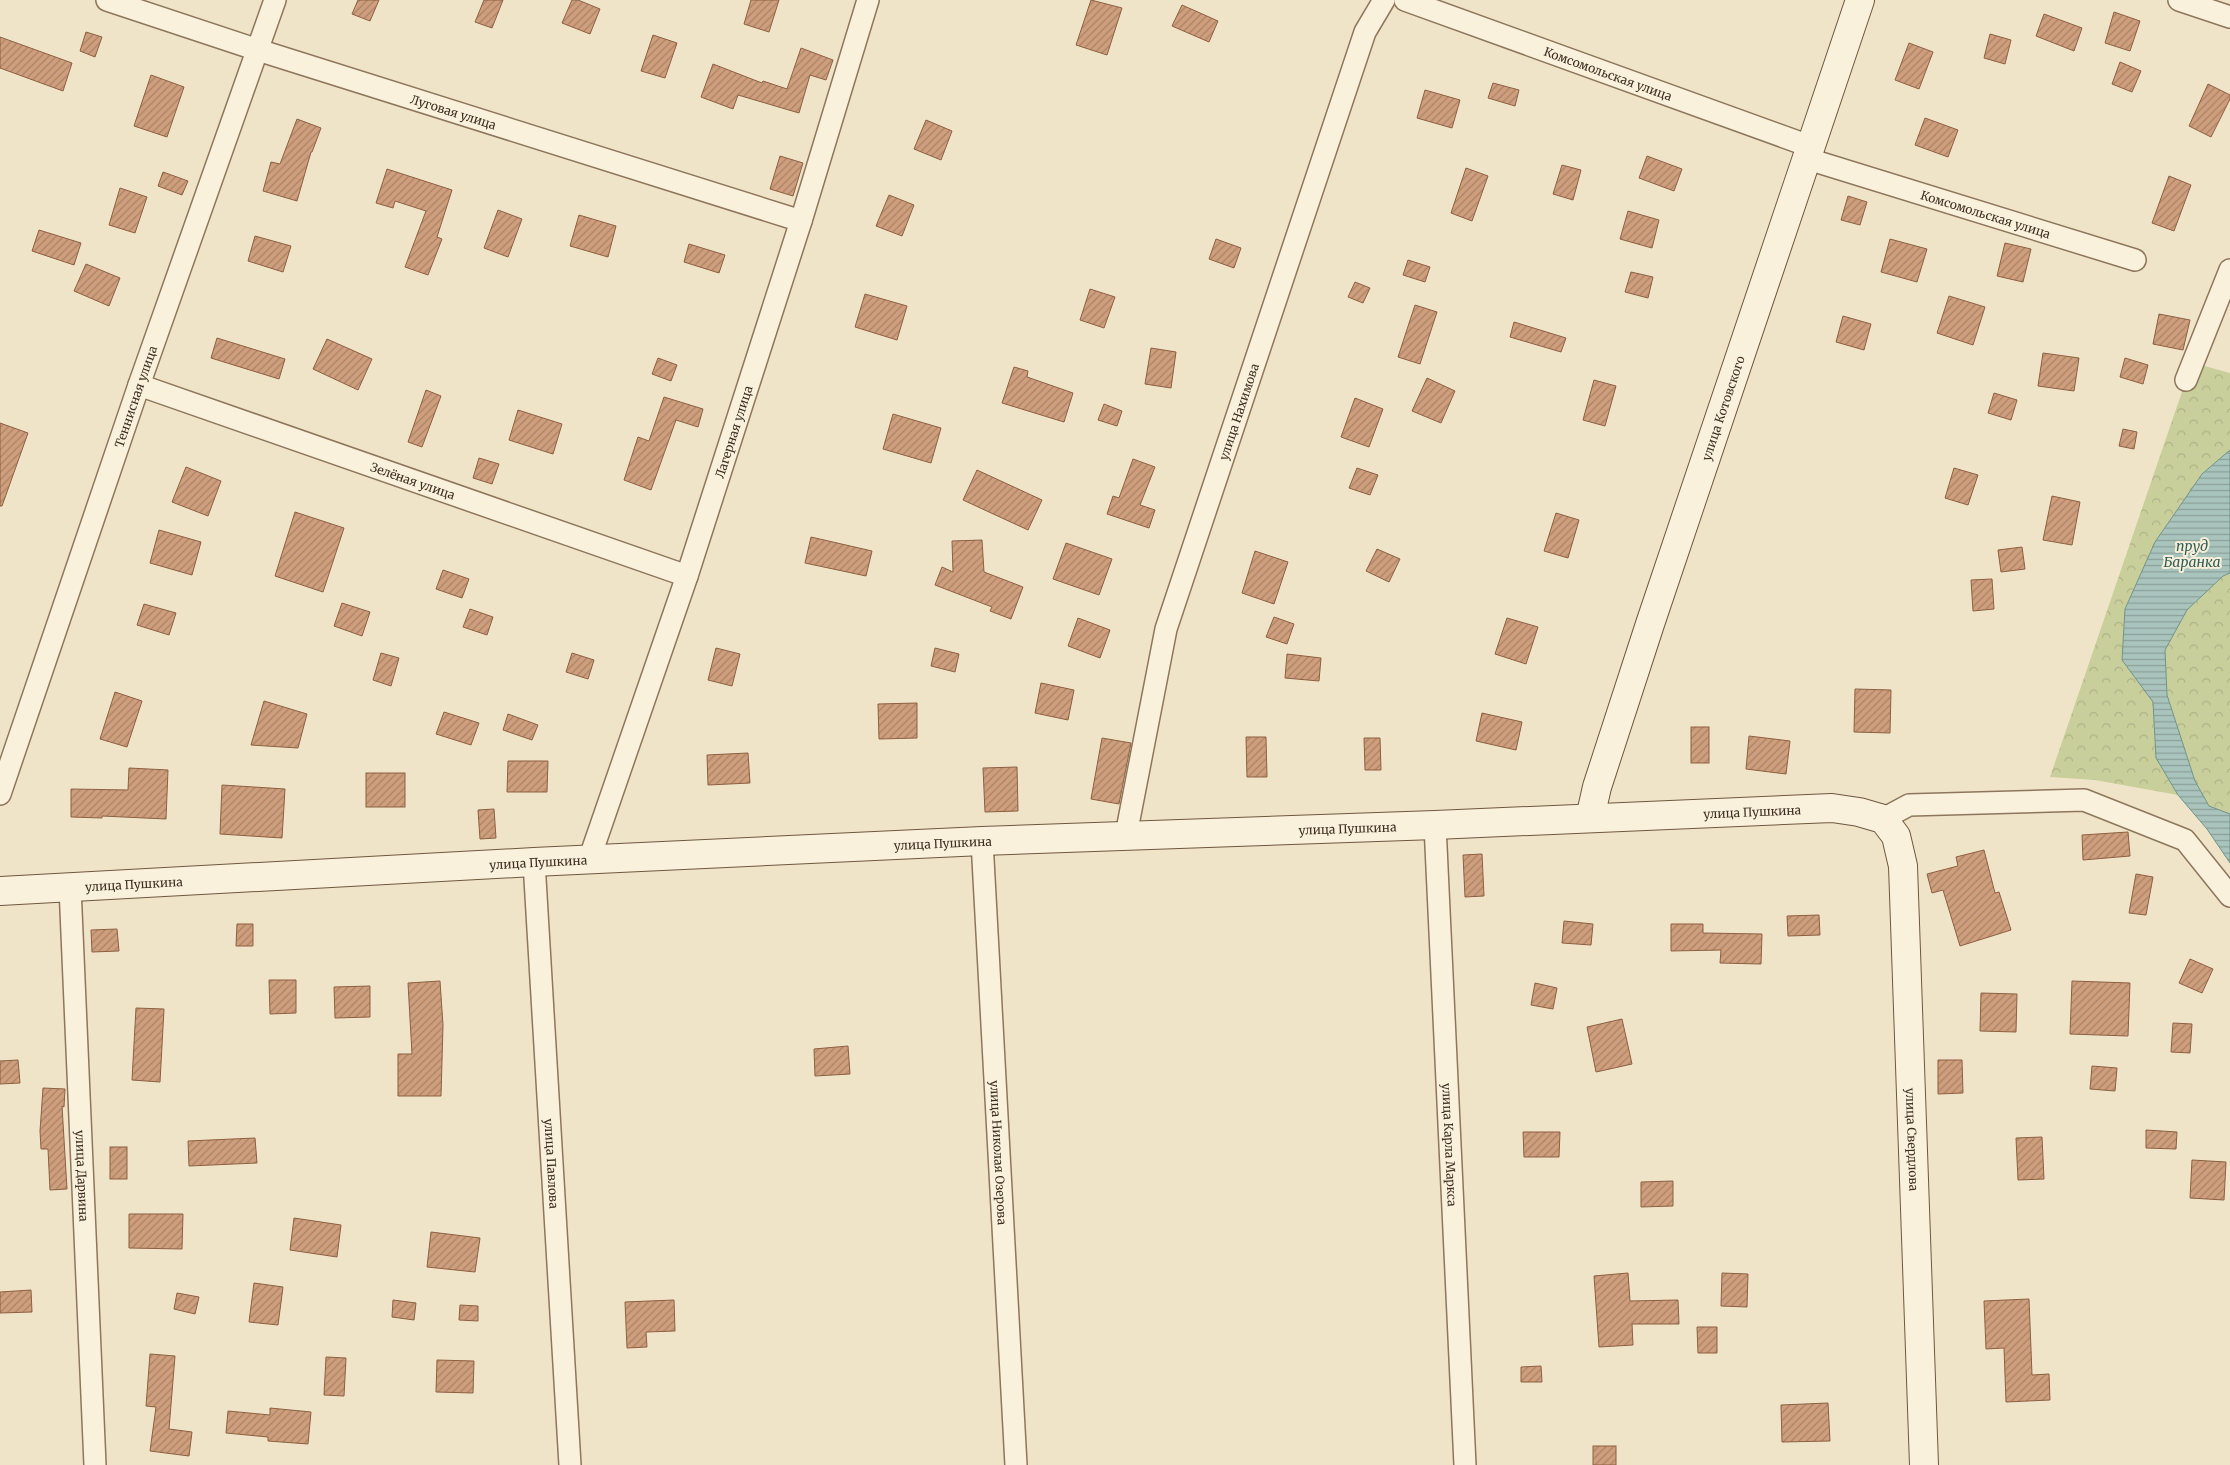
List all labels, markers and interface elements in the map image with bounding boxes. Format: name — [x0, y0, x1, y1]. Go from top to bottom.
street label: Комсомольская улица — [1542, 43, 1675, 104]
street label: Луговая улица — [409, 91, 499, 132]
street label: Комсомольская улица — [1919, 187, 2053, 241]
street label: Теннисная улица — [111, 343, 160, 449]
street label: улица Котовского — [1698, 354, 1747, 462]
street label: улица Нахимова — [1215, 361, 1262, 462]
street label: Лагерная улица — [711, 383, 755, 480]
street label: Зелёная улица — [369, 459, 458, 502]
water label: пруд Баранка — [2163, 537, 2221, 571]
street label: улица Пушкина — [1703, 802, 1802, 821]
street label: улица Пушкина — [1298, 819, 1397, 837]
street label: улица Пушкина — [894, 833, 992, 853]
street label: улица Пушкина — [489, 852, 588, 872]
street label: улица Пушкина — [85, 874, 184, 894]
street label: улица Николая Озерова — [988, 1080, 1010, 1226]
street label: улица Карла Маркса — [1440, 1083, 1460, 1207]
street label: улица Свердлова — [1903, 1088, 1922, 1192]
street label: улица Павлова — [542, 1118, 562, 1210]
street label: улица Дарвина — [73, 1130, 92, 1222]

